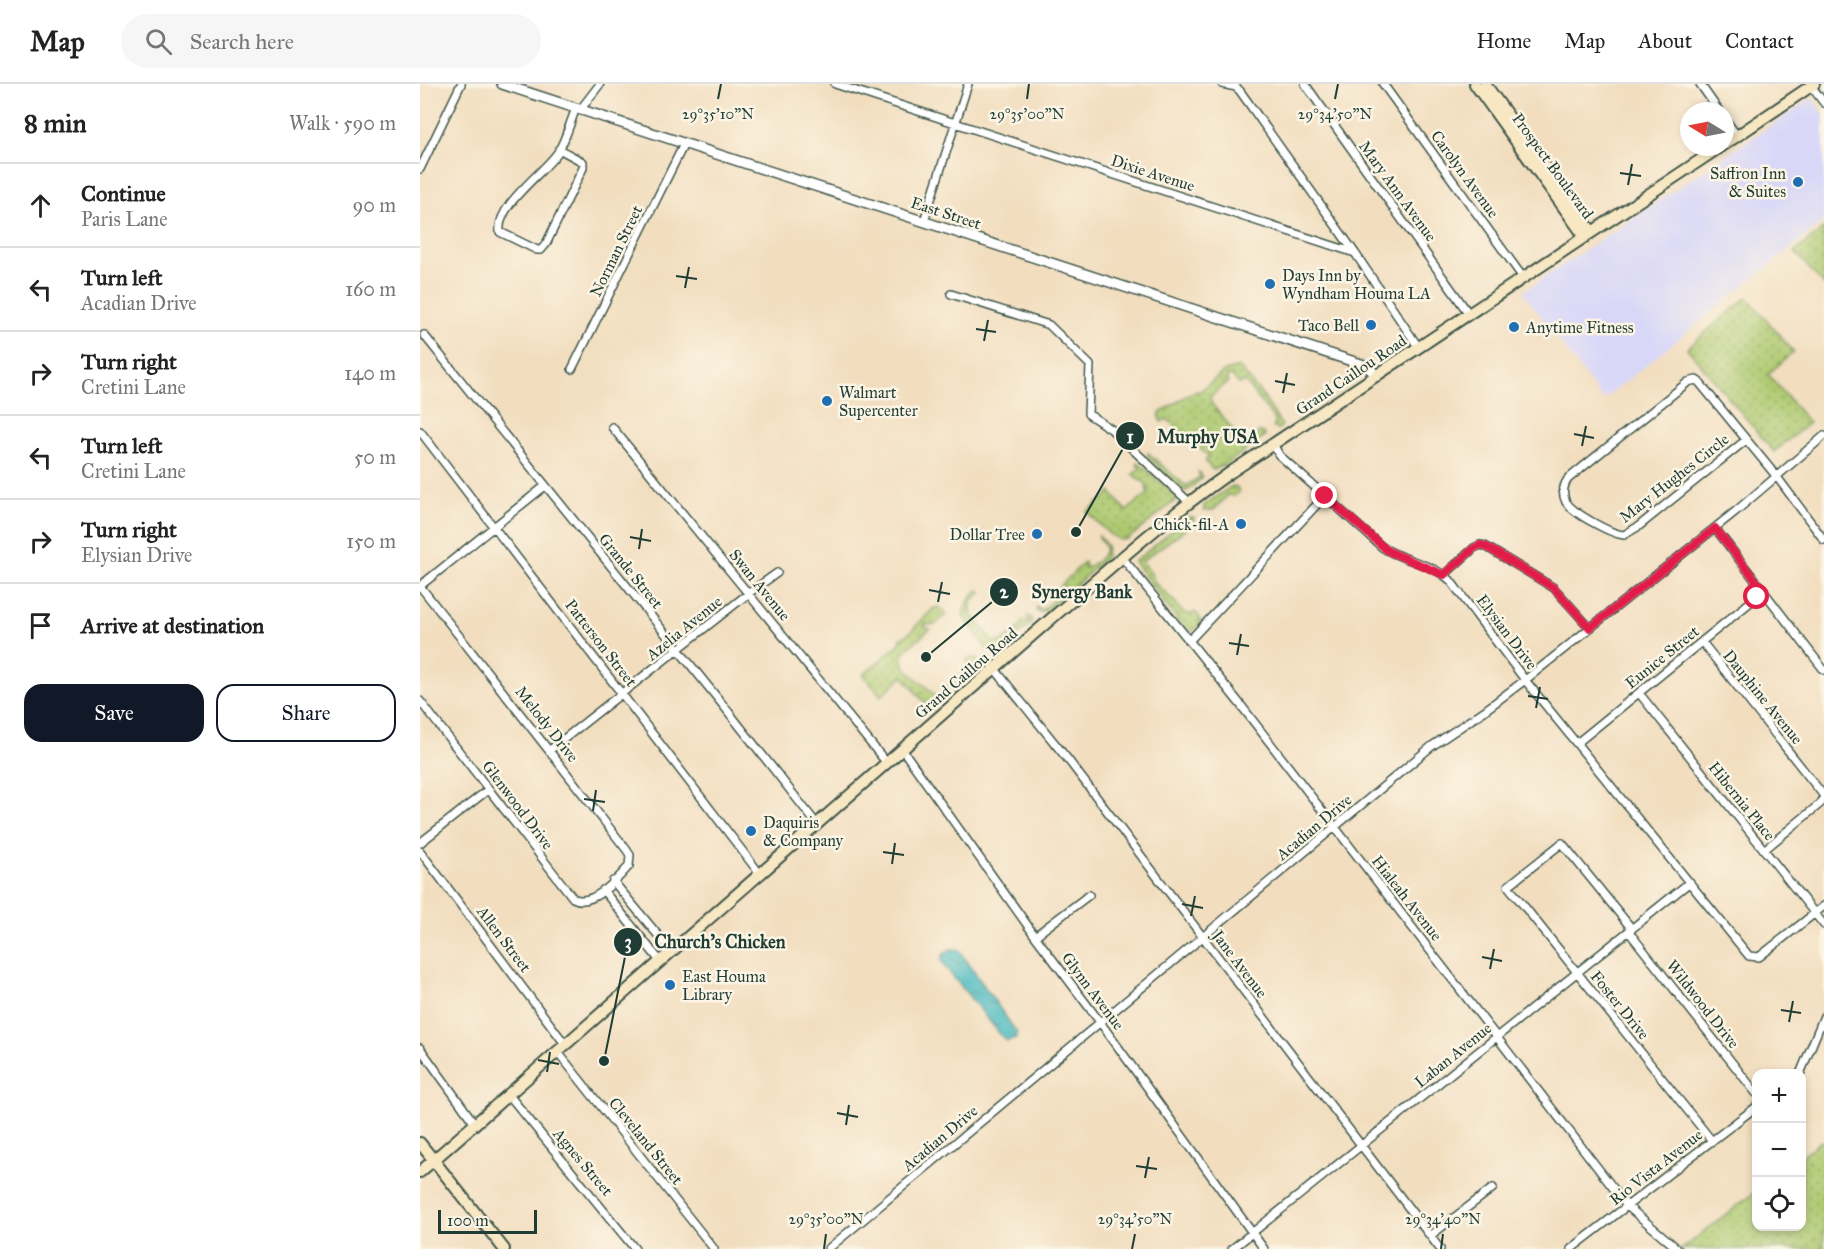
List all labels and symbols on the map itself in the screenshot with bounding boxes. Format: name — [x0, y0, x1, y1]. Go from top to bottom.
north arrow — [1680, 102, 1734, 156]
text: 29°35'10"N — [682, 105, 754, 123]
text: 29°35'00"N — [990, 105, 1065, 123]
text: 29°34'50"N — [1298, 105, 1372, 123]
street label: Prospect Boulevard — [1508, 109, 1598, 223]
street label: Carolyn Avenue — [1427, 127, 1503, 222]
street label: Mary Ann Avenue — [1355, 137, 1441, 245]
street label: Dixie Avenue — [1109, 151, 1197, 196]
place label: Saffron Inn & Suites — [1710, 164, 1786, 201]
marker: Saffron Inn & Suites — [1791, 175, 1805, 189]
street label: East Street — [908, 193, 984, 233]
street label: Norman Street — [586, 202, 646, 300]
place label: Days Inn by Wyndham Houma LA — [1282, 266, 1431, 303]
marker: Days Inn by Wyndham Houma LA — [1263, 277, 1277, 291]
place label: Taco Bell — [1298, 316, 1360, 335]
marker: Taco Bell — [1364, 318, 1378, 332]
place label: Anytime Fitness — [1525, 318, 1634, 337]
marker: Anytime Fitness — [1507, 320, 1521, 334]
street label: Grand Caillou Road — [1292, 331, 1410, 419]
place label: Walmart Supercenter — [839, 383, 918, 420]
marker: Walmart Supercenter — [820, 394, 834, 408]
callout: Murphy USA — [1115, 418, 1271, 454]
text: 1 — [1126, 426, 1134, 448]
text: Murphy USA — [1157, 426, 1260, 449]
street label: Mary Hughes Circle — [1616, 429, 1733, 527]
route end — [1311, 482, 1337, 508]
place label: Chick-fil-A — [1153, 515, 1229, 534]
marker: Chick-fil-A — [1234, 517, 1248, 531]
place label: Dollar Tree — [950, 525, 1025, 544]
marker: Dollar Tree — [1030, 527, 1044, 541]
street label: Grande Street — [595, 530, 667, 613]
street label: Swan Avenue — [725, 545, 795, 625]
callout: Synergy Bank — [989, 574, 1144, 610]
text: 2 — [1000, 581, 1010, 603]
text: Synergy Bank — [1032, 581, 1133, 604]
route start — [1743, 583, 1769, 609]
street label: Elysian Drive — [1473, 591, 1542, 674]
street label: Azelia Avenue — [642, 592, 726, 665]
street label: Patterson Street — [561, 596, 641, 691]
street label: Eunice Street — [1621, 621, 1703, 693]
street label: Grand Caillou Road — [911, 623, 1021, 723]
street label: Dauphine Avenue — [1719, 646, 1807, 748]
street label: Melody Drive — [511, 682, 583, 766]
street label: Glenwood Drive — [478, 757, 558, 853]
street label: Hibernia Place — [1705, 758, 1780, 844]
street label: Acadian Drive — [1272, 790, 1356, 865]
place label: Daquiris & Company — [763, 813, 844, 850]
marker: Daquiris & Company — [744, 824, 758, 838]
street label: Hialeah Avenue — [1368, 852, 1446, 945]
street label: Allen Street — [472, 901, 535, 976]
callout: Church's Chicken — [613, 924, 798, 960]
street label: Jane Avenue — [1206, 925, 1272, 1002]
text: 3 — [624, 931, 632, 954]
text: Church's Chicken — [654, 931, 786, 953]
street label: Glynn Avenue — [1058, 949, 1128, 1034]
street label: Wildwood Drive — [1663, 956, 1744, 1052]
place label: East Houma Library — [682, 967, 766, 1004]
street label: Foster Drive — [1587, 967, 1654, 1043]
marker: East Houma Library — [663, 978, 677, 992]
street label: Laban Avenue — [1411, 1018, 1495, 1092]
street label: Cleveland Street — [605, 1093, 687, 1189]
street label: Acadian Drive — [898, 1101, 982, 1176]
street label: Agnes Street — [548, 1123, 617, 1201]
street label: Rio Vista Avenue — [1606, 1125, 1706, 1209]
scale bar — [438, 1207, 537, 1234]
text: 29°35'00"N — [789, 1210, 864, 1228]
text: 29°34'50"N — [1098, 1210, 1172, 1228]
text: 29°34'40"N — [1405, 1210, 1481, 1228]

